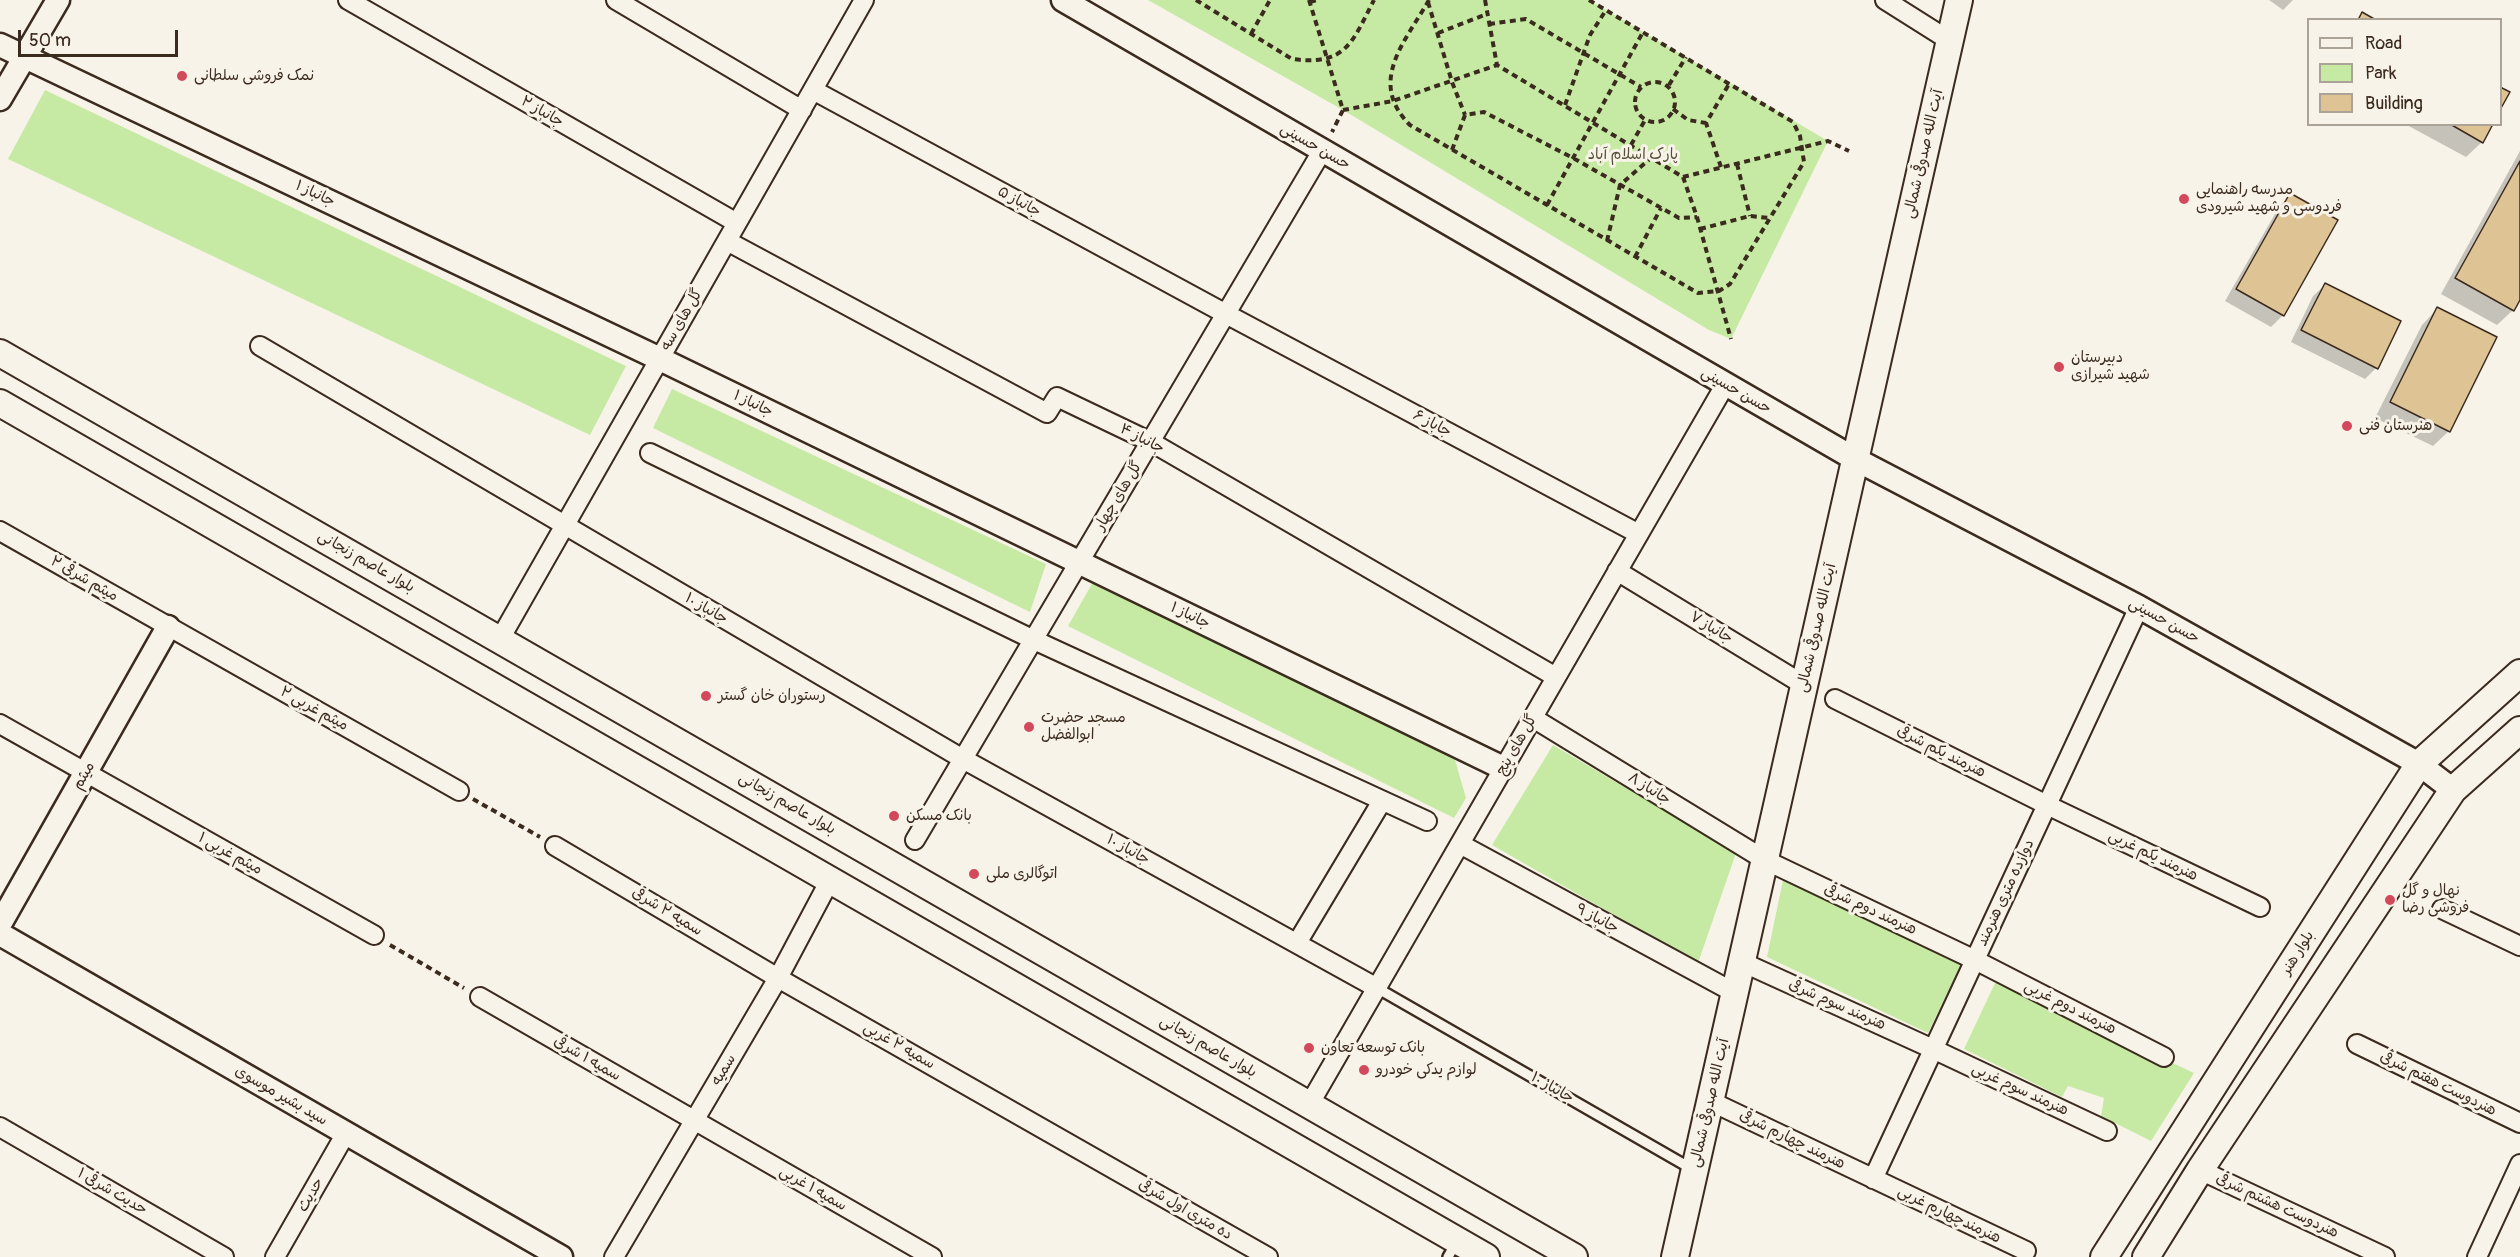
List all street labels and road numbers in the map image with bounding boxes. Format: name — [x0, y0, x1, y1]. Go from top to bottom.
street label: آیت الله صدوقی شمالی — [1900, 88, 1948, 220]
street label: جانباز ۲ — [517, 93, 567, 131]
street label: حسن حسینی — [1277, 120, 1353, 174]
street label: جانباز ۱ — [292, 177, 338, 211]
street label: جانباز ۵ — [994, 183, 1044, 221]
street label: گل های سه — [657, 286, 707, 354]
street label: حسن حسینی — [1698, 364, 1774, 418]
street label: جانباز ۱ — [730, 387, 776, 421]
street label: جاباز ۶ — [1410, 406, 1454, 442]
street label: جانباز ۴ — [1117, 420, 1167, 458]
street label: گل های چهار — [1091, 458, 1147, 534]
street label: بلوار عاصم زنجانی — [314, 527, 418, 597]
street label: میثم شرقی ۲ — [47, 552, 121, 606]
street label: آیت الله صدوقی شمالی — [1793, 562, 1841, 694]
street label: جانباز ۱۰ — [681, 590, 731, 628]
street label: حسن حسینی — [2126, 594, 2202, 648]
street label: جانباز ۱ — [1167, 599, 1213, 633]
street label: جانباز ۷ — [1686, 608, 1736, 648]
street label: میثم غربی ۲ — [277, 683, 351, 735]
street label: گل های پنج — [1492, 711, 1542, 779]
street label: هنرمند یکم شرقی — [1894, 722, 1988, 782]
street label: میثم — [69, 759, 99, 793]
street label: بلوار عاصم زنجانی — [735, 769, 839, 839]
street label: جانباز ۸ — [1624, 769, 1674, 809]
street label: هنرمند یکم غربی — [2105, 827, 2201, 885]
street label: میثم غربی ۱ — [195, 829, 265, 879]
street label: جانباز ۱۰ — [1103, 831, 1153, 869]
street label: دوازده متری هنرمند — [1973, 837, 2039, 949]
street label: هنرمند دوم شرقی — [1821, 881, 1919, 939]
street label: سمیه ۲ شرقی — [628, 884, 706, 940]
street label: جانباز ۹ — [1573, 900, 1621, 938]
street label: بلوار هنر — [2278, 928, 2318, 978]
street label: هنرمند سوم شرقی — [1786, 976, 1888, 1034]
street label: هنرمند دوم غربی — [2021, 977, 2119, 1039]
street label: بلوار عاصم زنجانی — [1156, 1012, 1260, 1082]
street label: سمیه ۲ غربی — [860, 1018, 938, 1074]
street label: سمیه ۱ شرقی — [550, 1033, 624, 1085]
street label: آیت الله صدوقی شمالی — [1686, 1037, 1734, 1169]
street label: هنردوست هفتم شرقی — [2377, 1048, 2499, 1120]
street label: سمیه — [708, 1051, 740, 1089]
street label: هنرمند سوم غربی — [1969, 1060, 2071, 1120]
street label: سید بشیر موسوی — [231, 1062, 331, 1130]
street label: جانباز ۱۰ — [1527, 1069, 1577, 1107]
street label: هنرمند چهارم شرقی — [1736, 1107, 1848, 1173]
street label: سمیه ۱ غربی — [776, 1163, 850, 1215]
street label: حدیث شرقی ۱ — [74, 1165, 150, 1219]
street label: هنردوست هشتم شرقی — [2213, 1170, 2341, 1242]
street label: حدیث — [294, 1175, 328, 1215]
street label: ده متری اول شرقی — [1135, 1176, 1235, 1244]
street label: هنرمندچهارم غربی — [1895, 1182, 2003, 1248]

